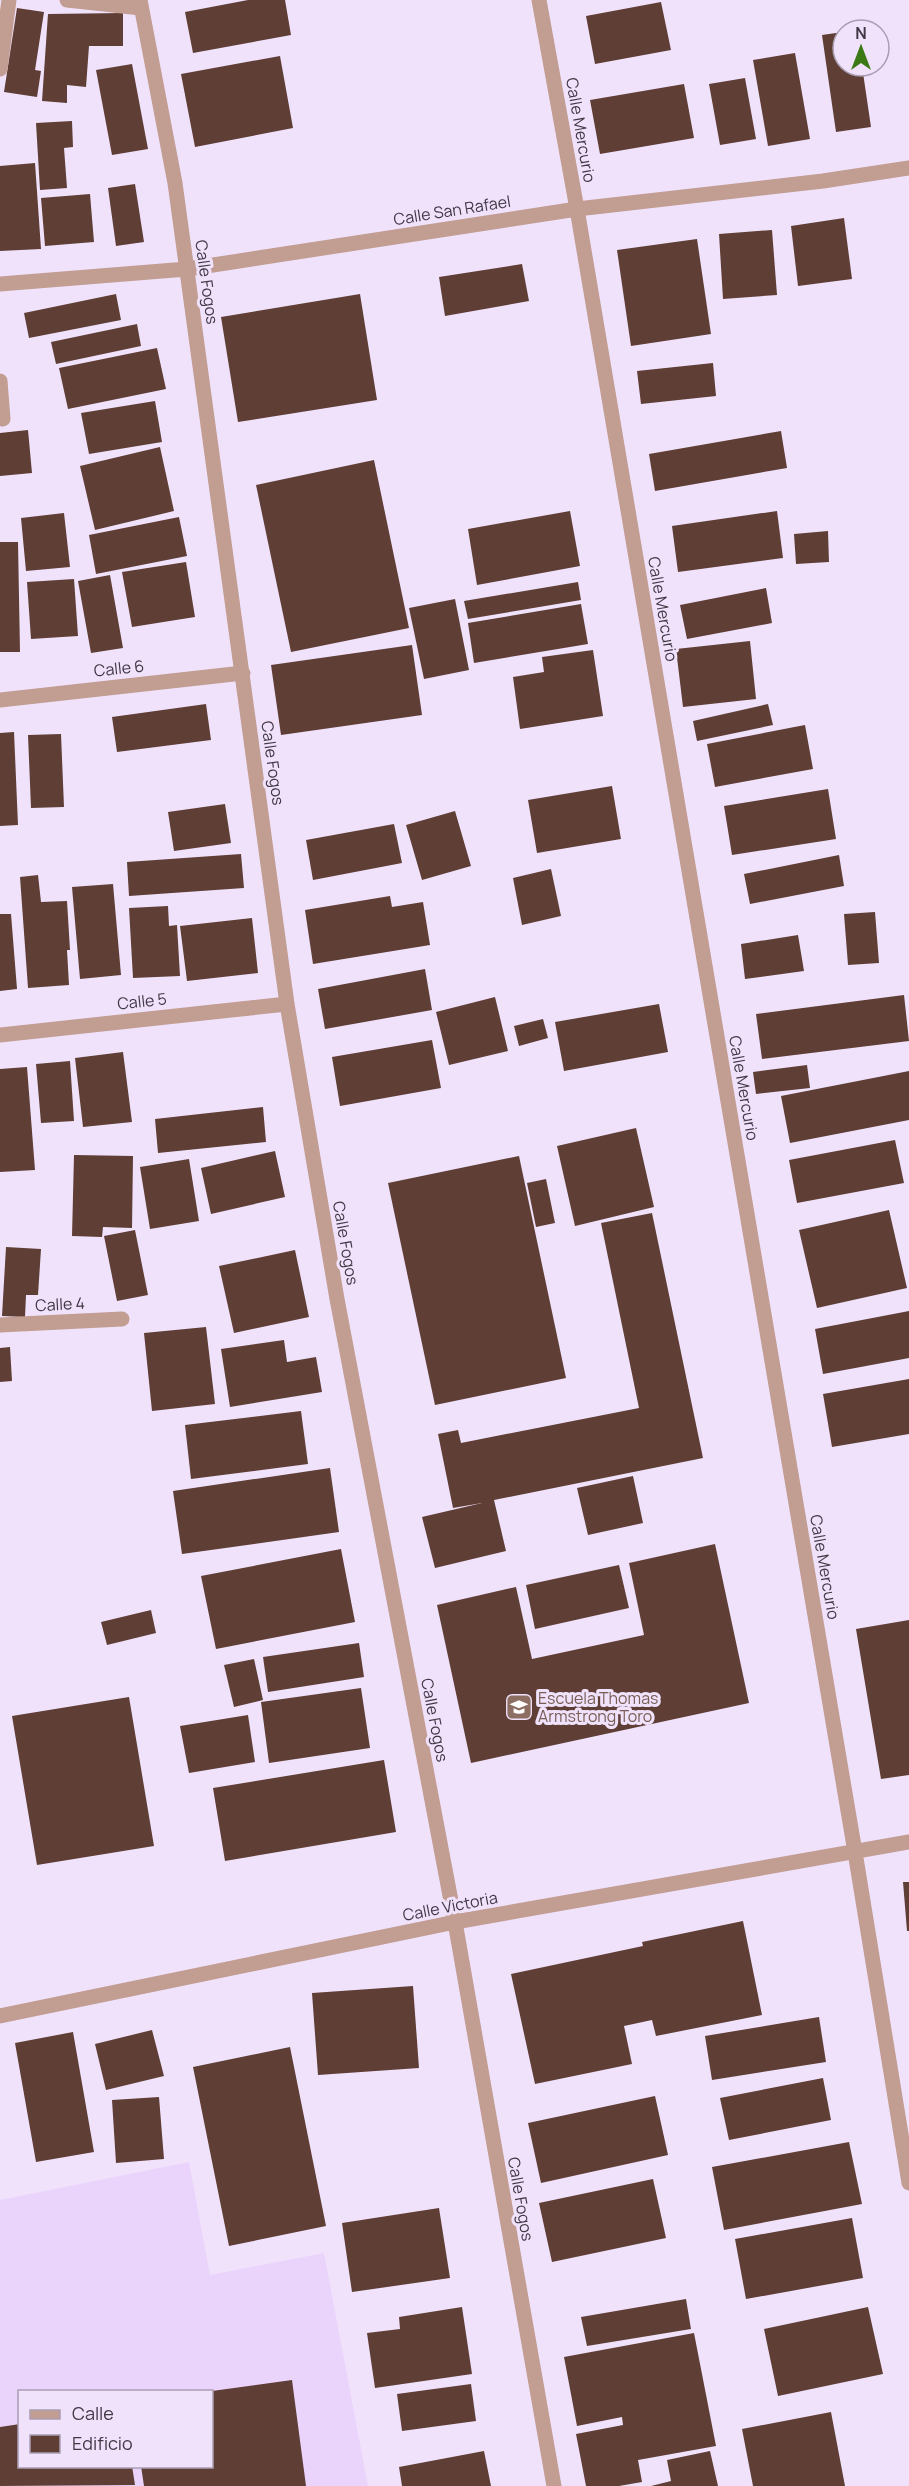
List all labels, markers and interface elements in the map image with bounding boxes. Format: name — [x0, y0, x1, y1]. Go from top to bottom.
north arrow — [831, 18, 891, 78]
text: N — [855, 22, 867, 44]
street label: Calle Mercurio — [561, 76, 601, 184]
street label: Calle San Rafael — [392, 190, 512, 230]
street label: Calle Fogos — [190, 238, 224, 326]
street label: Calle Mercurio — [643, 555, 683, 663]
street label: Calle 6 — [93, 654, 145, 682]
street label: Calle Fogos — [256, 719, 290, 807]
street label: Calle 5 — [116, 987, 168, 1015]
street label: Calle Mercurio — [724, 1034, 764, 1142]
street label: Calle Fogos — [328, 1199, 364, 1287]
street label: Calle 4 — [35, 1292, 85, 1316]
street label: Calle Mercurio — [805, 1513, 845, 1621]
street label: Calle Fogos — [416, 1676, 454, 1764]
place label: Escuela Thomas Armstrong Toro — [538, 1687, 658, 1727]
school or university icon: Escuela Thomas Armstrong Toro — [504, 1692, 534, 1722]
street label: Calle Victoria — [401, 1886, 499, 1926]
street label: Calle Fogos — [503, 2155, 539, 2243]
legend — [18, 2390, 213, 2468]
text: Calle — [72, 2401, 114, 2425]
text: Edificio — [72, 2431, 133, 2455]

